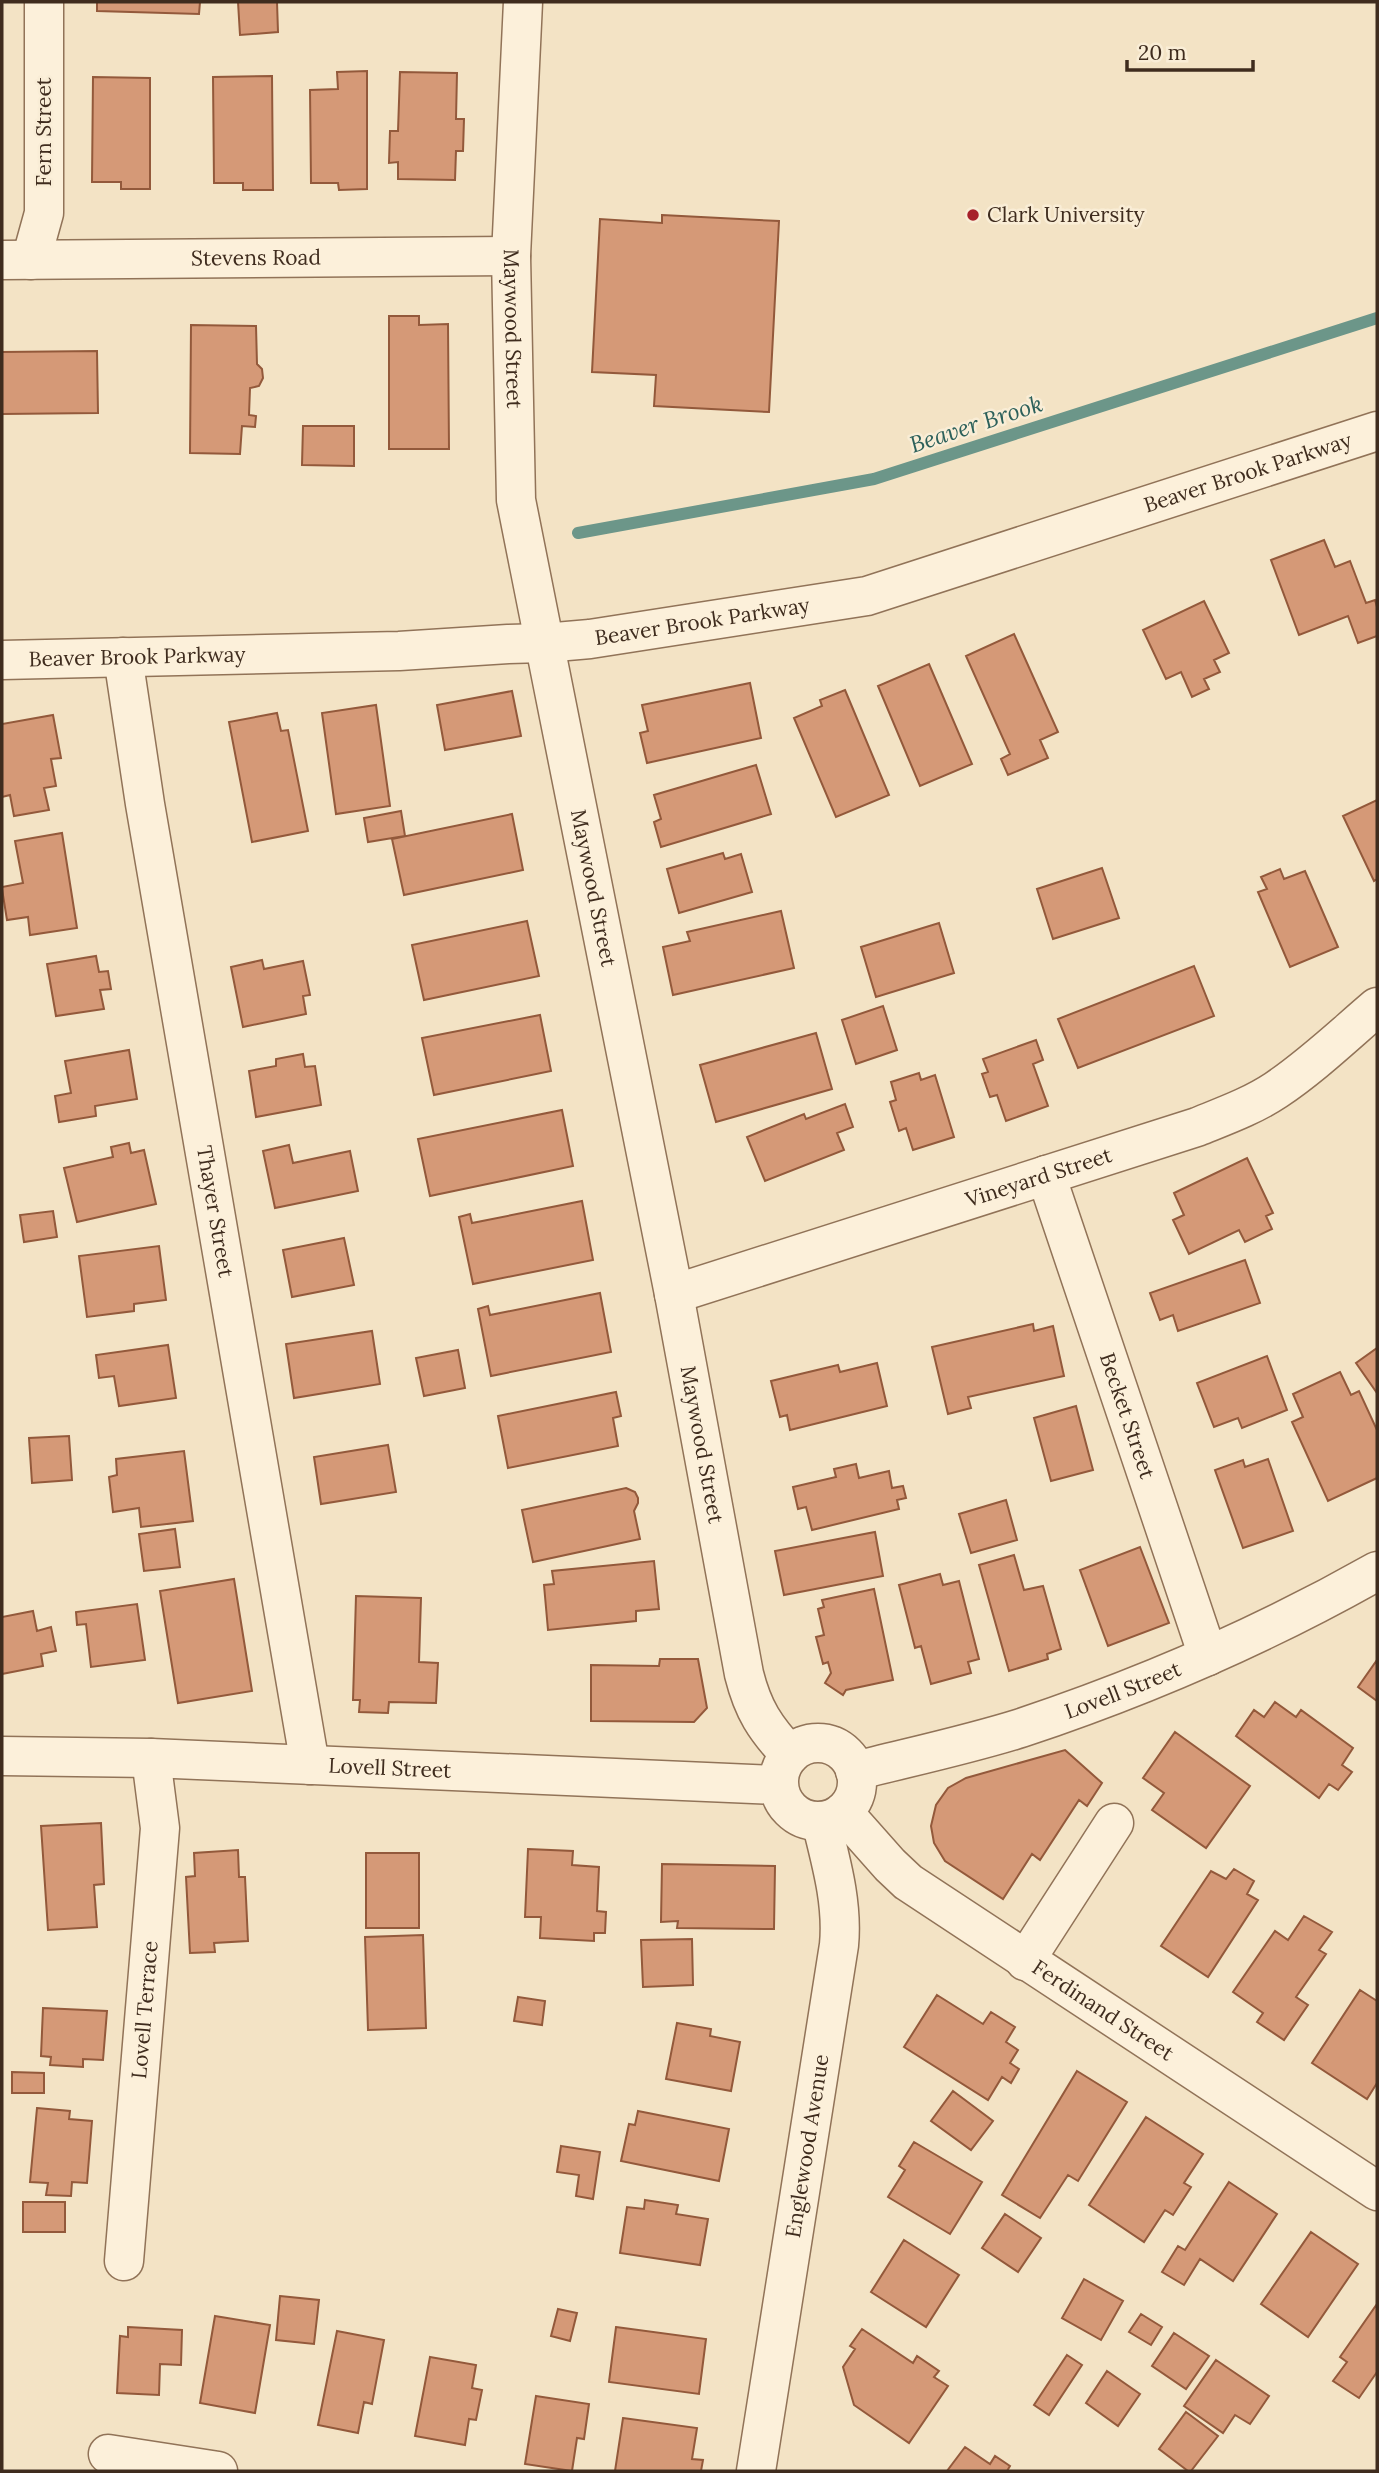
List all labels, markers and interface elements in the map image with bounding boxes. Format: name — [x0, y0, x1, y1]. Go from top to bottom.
scale bar — [1127, 28, 1253, 72]
text: 20 m — [1138, 39, 1187, 66]
street label: Fern Street — [30, 76, 57, 187]
place label: Clark University — [987, 201, 1145, 228]
marker: Clark University — [965, 207, 981, 223]
street label: Stevens Road — [191, 243, 321, 272]
street label: Maywood Street — [498, 248, 528, 410]
water label: Beaver Brook — [906, 388, 1046, 459]
street label: Beaver Brook Parkway — [1140, 426, 1355, 519]
street label: Beaver Brook Parkway — [593, 591, 811, 651]
street label: Beaver Brook Parkway — [28, 640, 246, 672]
street label: Maywood Street — [565, 807, 623, 970]
street label: Vineyard Street — [961, 1141, 1116, 1213]
street label: Thayer Street — [191, 1143, 240, 1280]
street label: Becket Street — [1094, 1349, 1162, 1483]
street label: Maywood Street — [674, 1363, 730, 1526]
street label: Lovell Street — [1061, 1655, 1186, 1725]
street label: Lovell Street — [328, 1752, 453, 1784]
street label: Lovell Terrace — [125, 1940, 164, 2080]
street label: Ferdinand Street — [1027, 1954, 1180, 2067]
street label: Englewood Avenue — [779, 2052, 835, 2240]

